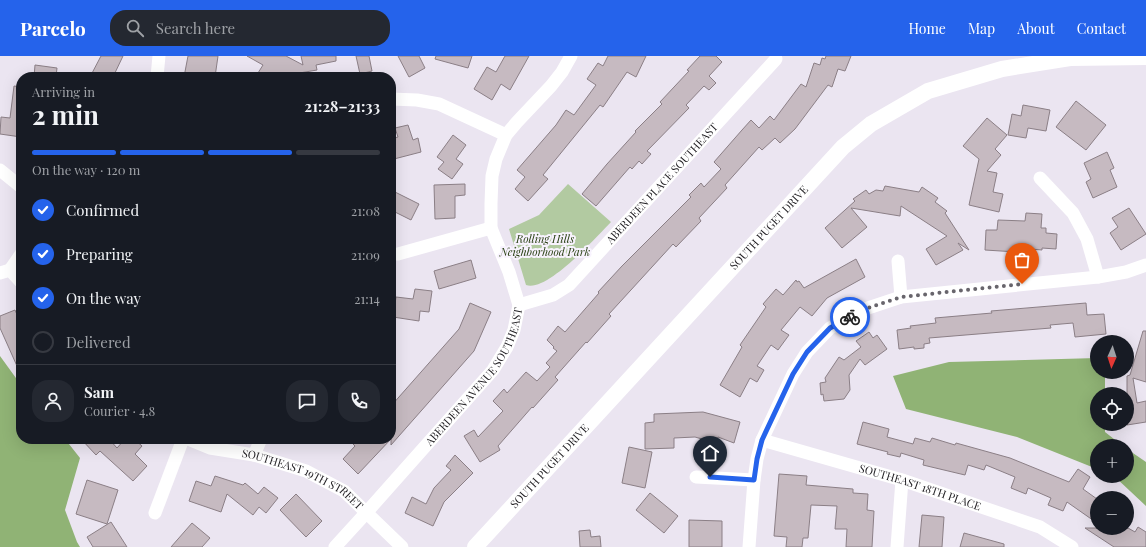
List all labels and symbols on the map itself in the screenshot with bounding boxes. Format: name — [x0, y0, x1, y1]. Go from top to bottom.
street label: ABERDEEN PLACE SOUTHEAST — [602, 119, 721, 248]
street label: SOUTH PUGET DRIVE — [726, 182, 811, 273]
park label: Rolling Hills Neighborhood Park — [499, 231, 590, 259]
pin — [1005, 243, 1039, 284]
courier — [830, 297, 870, 337]
street label: ABERDEEN AVENUE SOUTHEAST — [421, 306, 525, 449]
north arrow — [1090, 335, 1134, 379]
street label: SOUTH PUGET DRIVE — [507, 420, 592, 511]
pin — [693, 436, 727, 477]
street label: SOUTHEAST 19TH STREET — [241, 445, 367, 513]
street label: SOUTHEAST 18TH PLACE — [857, 460, 984, 514]

